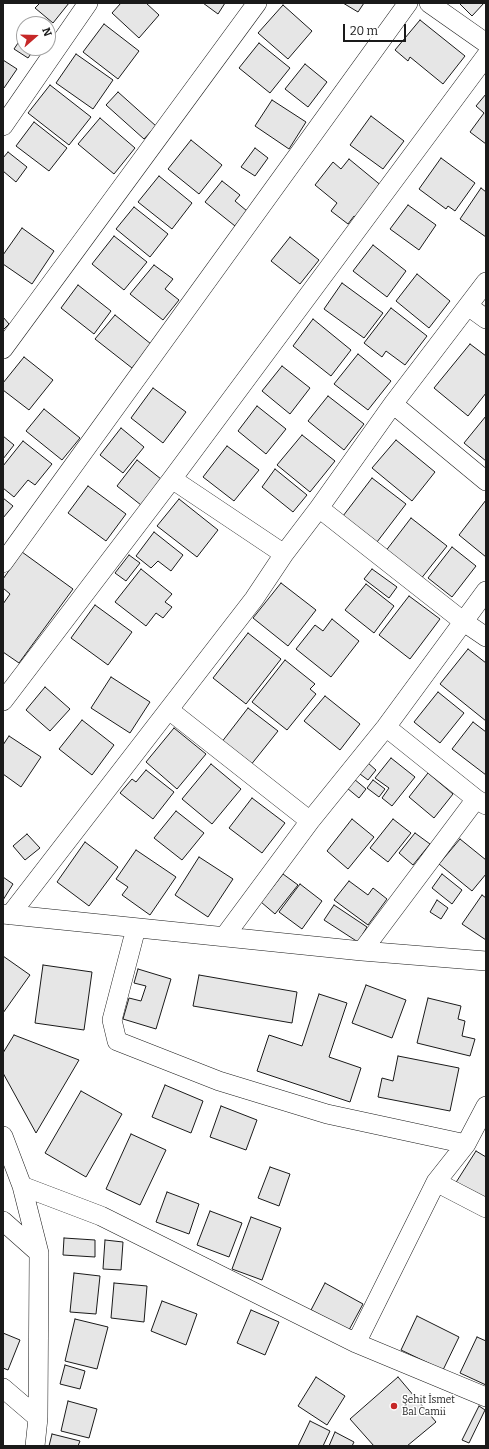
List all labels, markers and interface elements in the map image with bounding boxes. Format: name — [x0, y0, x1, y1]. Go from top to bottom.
north arrow — [16, 16, 56, 56]
scale bar — [345, 16, 408, 42]
text: 20 m — [350, 24, 378, 38]
text: N — [39, 26, 54, 38]
place label: Şehit İsmet Bal Camii — [402, 1394, 455, 1418]
marker: Şehit İsmet Bal Camii — [389, 1401, 399, 1411]

